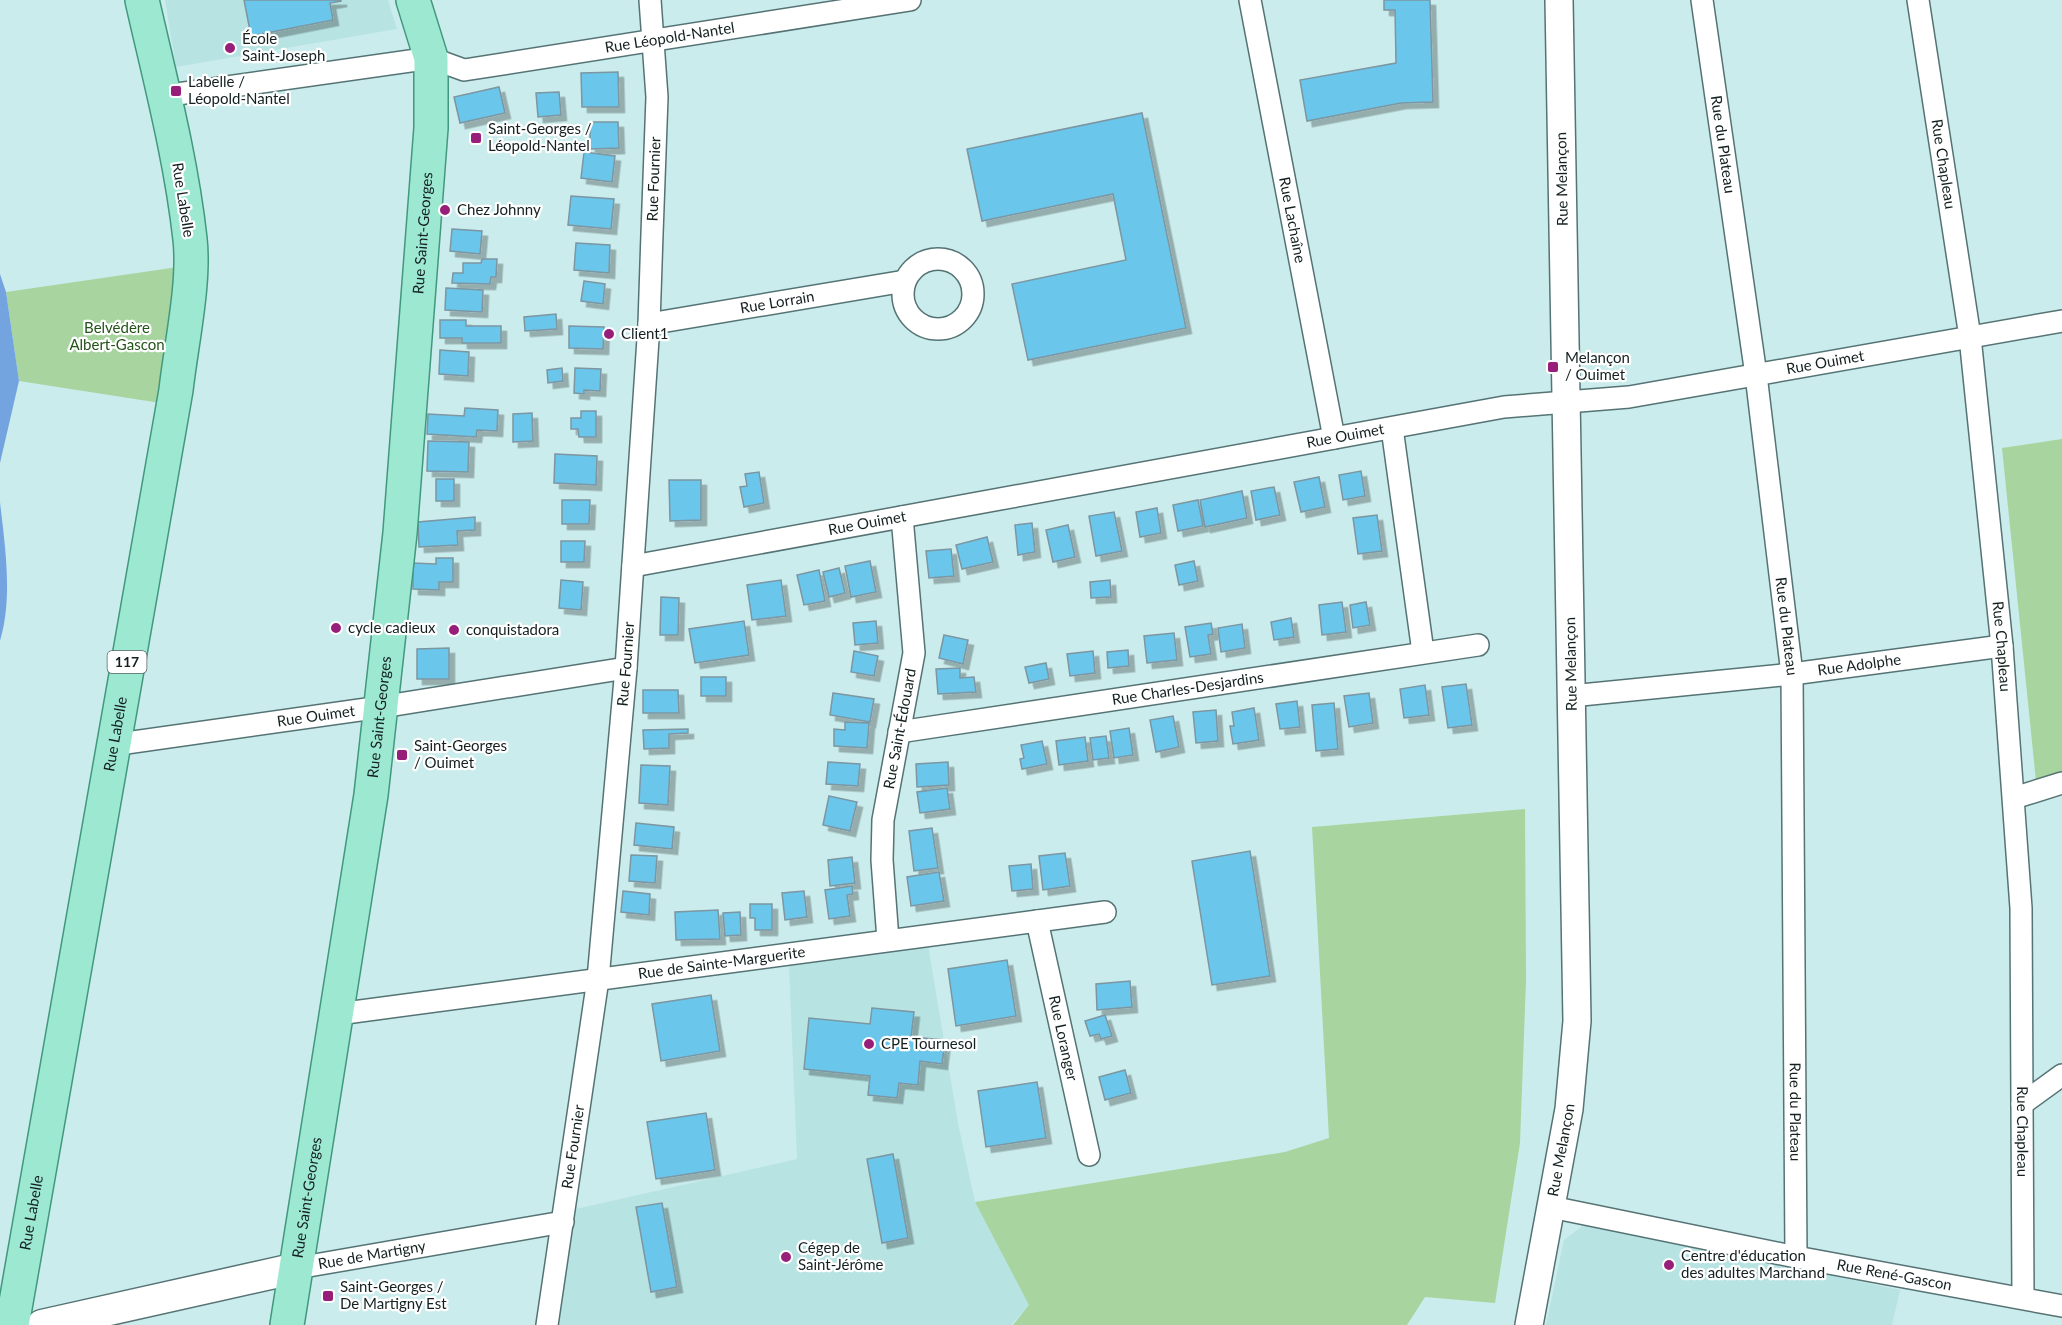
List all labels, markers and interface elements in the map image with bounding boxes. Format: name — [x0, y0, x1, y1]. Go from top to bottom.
street label: Rue Léopold-Nantel — [603, 18, 736, 56]
place label: École Saint-Joseph — [242, 29, 325, 64]
marker: École Saint-Joseph — [223, 41, 237, 55]
place label: Labelle / Léopold-Nantel — [188, 72, 290, 107]
marker: Labelle / Léopold-Nantel — [169, 84, 183, 98]
street label: Rue du Plateau — [1708, 94, 1740, 195]
street label: Rue Chapleau — [1928, 118, 1960, 210]
place label: Saint-Georges / Léopold-Nantel — [488, 119, 592, 154]
marker: Saint-Georges / Léopold-Nantel — [469, 131, 483, 145]
street label: Rue Melançon — [1551, 132, 1571, 226]
street label: Rue Fournier — [642, 136, 664, 222]
street label: Rue Labelle — [169, 161, 199, 239]
street label: Rue Saint-Georges — [408, 171, 436, 295]
street label: Rue Lachaîne — [1276, 175, 1310, 264]
place label: Chez Johnny — [457, 200, 541, 218]
marker: Chez Johnny — [438, 203, 452, 217]
street label: Rue Lorrain — [738, 286, 816, 317]
park label: Belvédère Albert-Gascon — [69, 318, 165, 353]
place label: Client1 — [621, 324, 668, 342]
marker: Client1 — [602, 327, 616, 341]
street label: Rue Ouimet — [1785, 346, 1866, 377]
place label: Melançon / Ouimet — [1565, 348, 1630, 383]
marker: Melançon / Ouimet — [1546, 360, 1560, 374]
street label: Rue Ouimet — [1305, 419, 1386, 451]
street label: Rue Ouimet — [827, 506, 908, 538]
street label: Rue du Plateau — [1772, 576, 1802, 676]
street label: Rue Chapleau — [1989, 600, 2015, 692]
street label: Rue Melançon — [1560, 617, 1580, 711]
place label: cycle cadieux — [348, 618, 436, 636]
place label: conquistadora — [466, 620, 559, 638]
street label: Rue Fournier — [613, 620, 637, 707]
marker: cycle cadieux — [329, 621, 343, 635]
marker: conquistadora — [447, 623, 461, 637]
street label: Rue Adolphe — [1816, 650, 1902, 679]
road number: 117 — [108, 651, 146, 673]
street label: Rue Saint-Georges — [363, 655, 394, 779]
street label: Rue Saint-Édouard — [879, 667, 919, 790]
street label: Rue Charles-Desjardins — [1111, 667, 1265, 708]
street label: Rue Labelle — [99, 695, 130, 773]
street label: Rue Ouimet — [276, 701, 357, 730]
place label: Saint-Georges / Ouimet — [414, 736, 507, 771]
marker: Saint-Georges / Ouimet — [395, 748, 409, 762]
street label: Rue de Sainte-Marguerite — [637, 942, 806, 982]
street label: Rue Loranger — [1046, 993, 1082, 1083]
place label: CPE Tournesol — [881, 1034, 976, 1052]
marker: CPE Tournesol — [862, 1037, 876, 1051]
street label: Rue du Plateau — [1787, 1062, 1805, 1161]
street label: Rue Chapleau — [2014, 1086, 2032, 1177]
street label: Rue Fournier — [557, 1103, 587, 1190]
street label: Rue Melançon — [1543, 1103, 1577, 1198]
street label: Rue Saint-Georges — [288, 1136, 325, 1259]
street label: Rue Labelle — [15, 1174, 46, 1251]
street label: Rue de Martigny — [316, 1236, 427, 1272]
place label: Cégep de Saint-Jérôme — [798, 1238, 883, 1273]
place label: Centre d'éducation des adultes Marchand — [1681, 1246, 1825, 1281]
marker: Cégep de Saint-Jérôme — [779, 1250, 793, 1264]
street label: Rue René-Gascon — [1835, 1255, 1954, 1294]
marker: Centre d'éducation des adultes Marchand — [1662, 1258, 1676, 1272]
place label: Saint-Georges / De Martigny Est — [340, 1277, 447, 1312]
marker: Saint-Georges / De Martigny Est — [321, 1289, 335, 1303]

